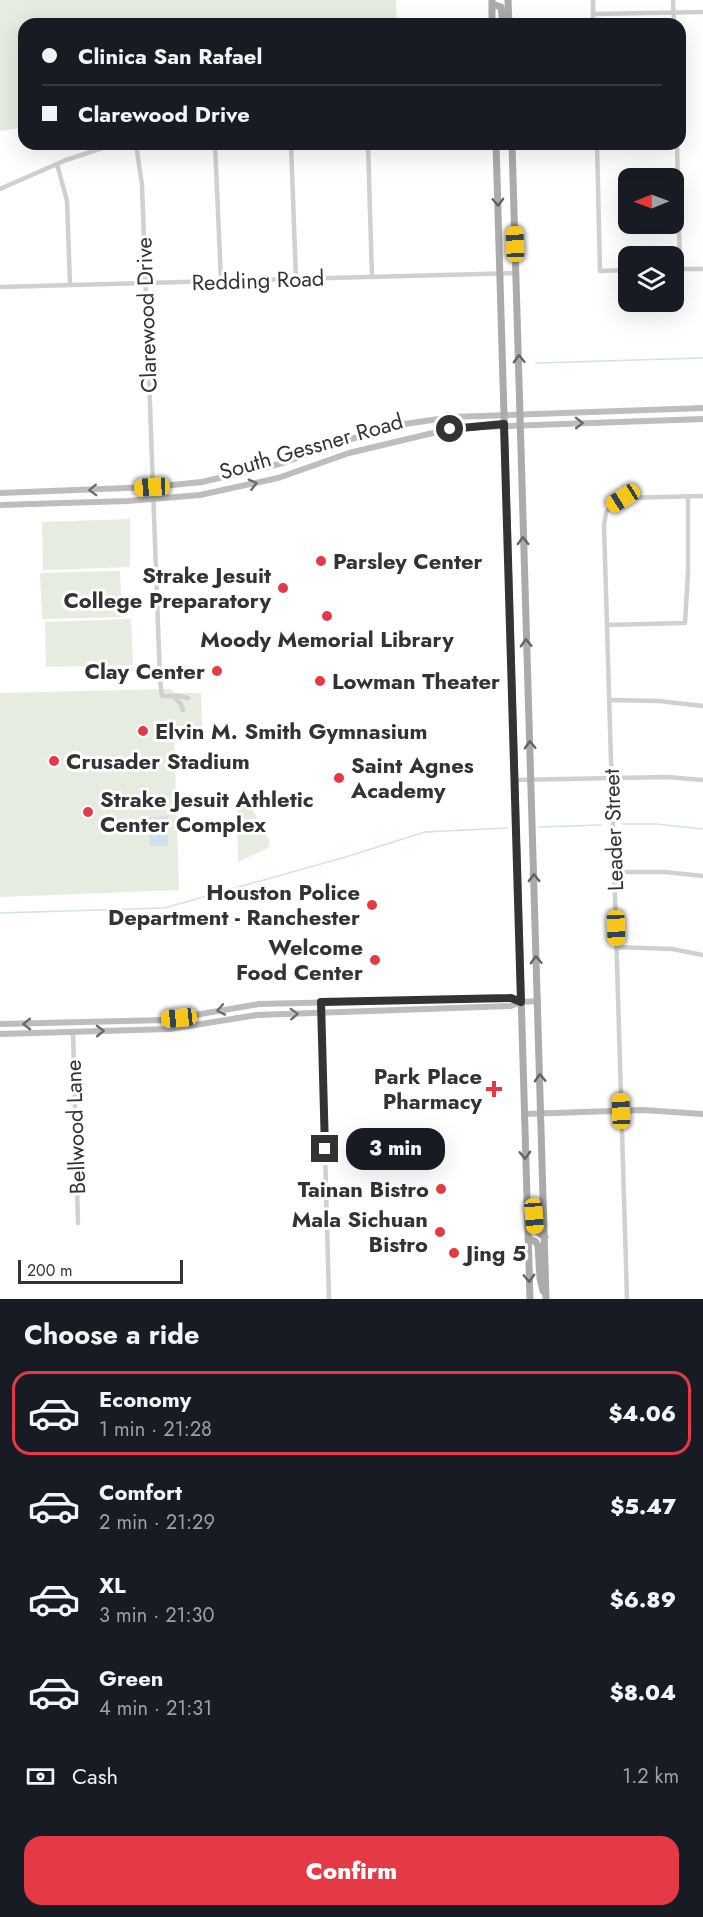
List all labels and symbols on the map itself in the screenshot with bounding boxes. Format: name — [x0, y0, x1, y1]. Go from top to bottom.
north arrow — [618, 168, 684, 234]
one-way arrow — [491, 198, 504, 207]
car — [505, 226, 525, 262]
street label: Clarewood Drive — [127, 237, 165, 393]
street label: Redding Road — [191, 262, 325, 298]
one-way arrow — [512, 354, 525, 363]
street label: South Gessner Road — [215, 404, 407, 488]
route start — [436, 415, 463, 442]
one-way arrow — [574, 417, 583, 429]
car — [134, 477, 170, 497]
one-way arrow — [247, 478, 257, 491]
car — [603, 481, 643, 515]
one-way arrow — [89, 483, 98, 496]
one-way arrow — [517, 536, 530, 545]
place label: Parsley Center — [333, 545, 483, 577]
marker: Parsley Center — [314, 554, 328, 568]
place label: Strake Jesuit College Preparatory — [63, 559, 272, 616]
marker: Strake Jesuit College Preparatory — [276, 581, 290, 595]
marker: Moody Memorial Library — [320, 609, 334, 623]
place label: Moody Memorial Library — [200, 623, 454, 655]
one-way arrow — [520, 639, 533, 648]
place label: Clay Center — [85, 655, 205, 687]
marker: Clay Center — [210, 664, 224, 678]
place label: Lowman Theater — [332, 665, 500, 697]
marker: Lowman Theater — [313, 674, 327, 688]
place label: Elvin M. Smith Gymnasium — [155, 715, 427, 747]
marker: Elvin M. Smith Gymnasium — [136, 724, 150, 738]
one-way arrow — [524, 741, 536, 750]
place label: Crusader Stadium — [66, 745, 250, 777]
place label: Saint Agnes Academy — [350, 749, 474, 806]
marker: Crusader Stadium — [47, 754, 61, 768]
street label: Leader Street — [595, 768, 631, 892]
marker: Saint Agnes Academy — [332, 771, 346, 785]
place label: Strake Jesuit Athletic Center Complex — [100, 783, 314, 840]
marker: Strake Jesuit Athletic Center Complex — [81, 805, 95, 819]
one-way arrow — [528, 874, 540, 883]
place label: Houston Police Department - Ranchester — [108, 876, 360, 933]
marker: Houston Police Department - Ranchester — [365, 898, 379, 912]
car — [606, 910, 626, 946]
place label: Welcome Food Center — [236, 931, 363, 988]
marker: Welcome Food Center — [368, 953, 382, 967]
one-way arrow — [530, 956, 543, 965]
one-way arrow — [216, 1003, 226, 1016]
car — [160, 1007, 198, 1029]
one-way arrow — [290, 1007, 299, 1020]
one-way arrow — [22, 1017, 31, 1030]
one-way arrow — [96, 1025, 105, 1037]
street label: Bellwood Lane — [57, 1059, 93, 1195]
place label: Park Place Pharmacy — [374, 1060, 483, 1117]
one-way arrow — [534, 1074, 547, 1083]
marker: Park Place Pharmacy — [487, 1082, 501, 1096]
car — [611, 1093, 631, 1129]
callout: 3 min — [346, 1128, 445, 1170]
route end — [311, 1135, 338, 1162]
one-way arrow — [519, 1150, 532, 1159]
place label: Tainan Bistro — [298, 1173, 429, 1205]
marker: Tainan Bistro — [434, 1182, 448, 1196]
car — [523, 1197, 545, 1235]
place label: Mala Sichuan Bistro — [292, 1203, 428, 1260]
marker: Mala Sichuan Bistro — [433, 1225, 447, 1239]
place label: Jing 5 — [462, 1237, 526, 1269]
marker: Jing 5 — [447, 1246, 461, 1260]
scale bar — [18, 1257, 183, 1284]
one-way arrow — [523, 1273, 535, 1282]

